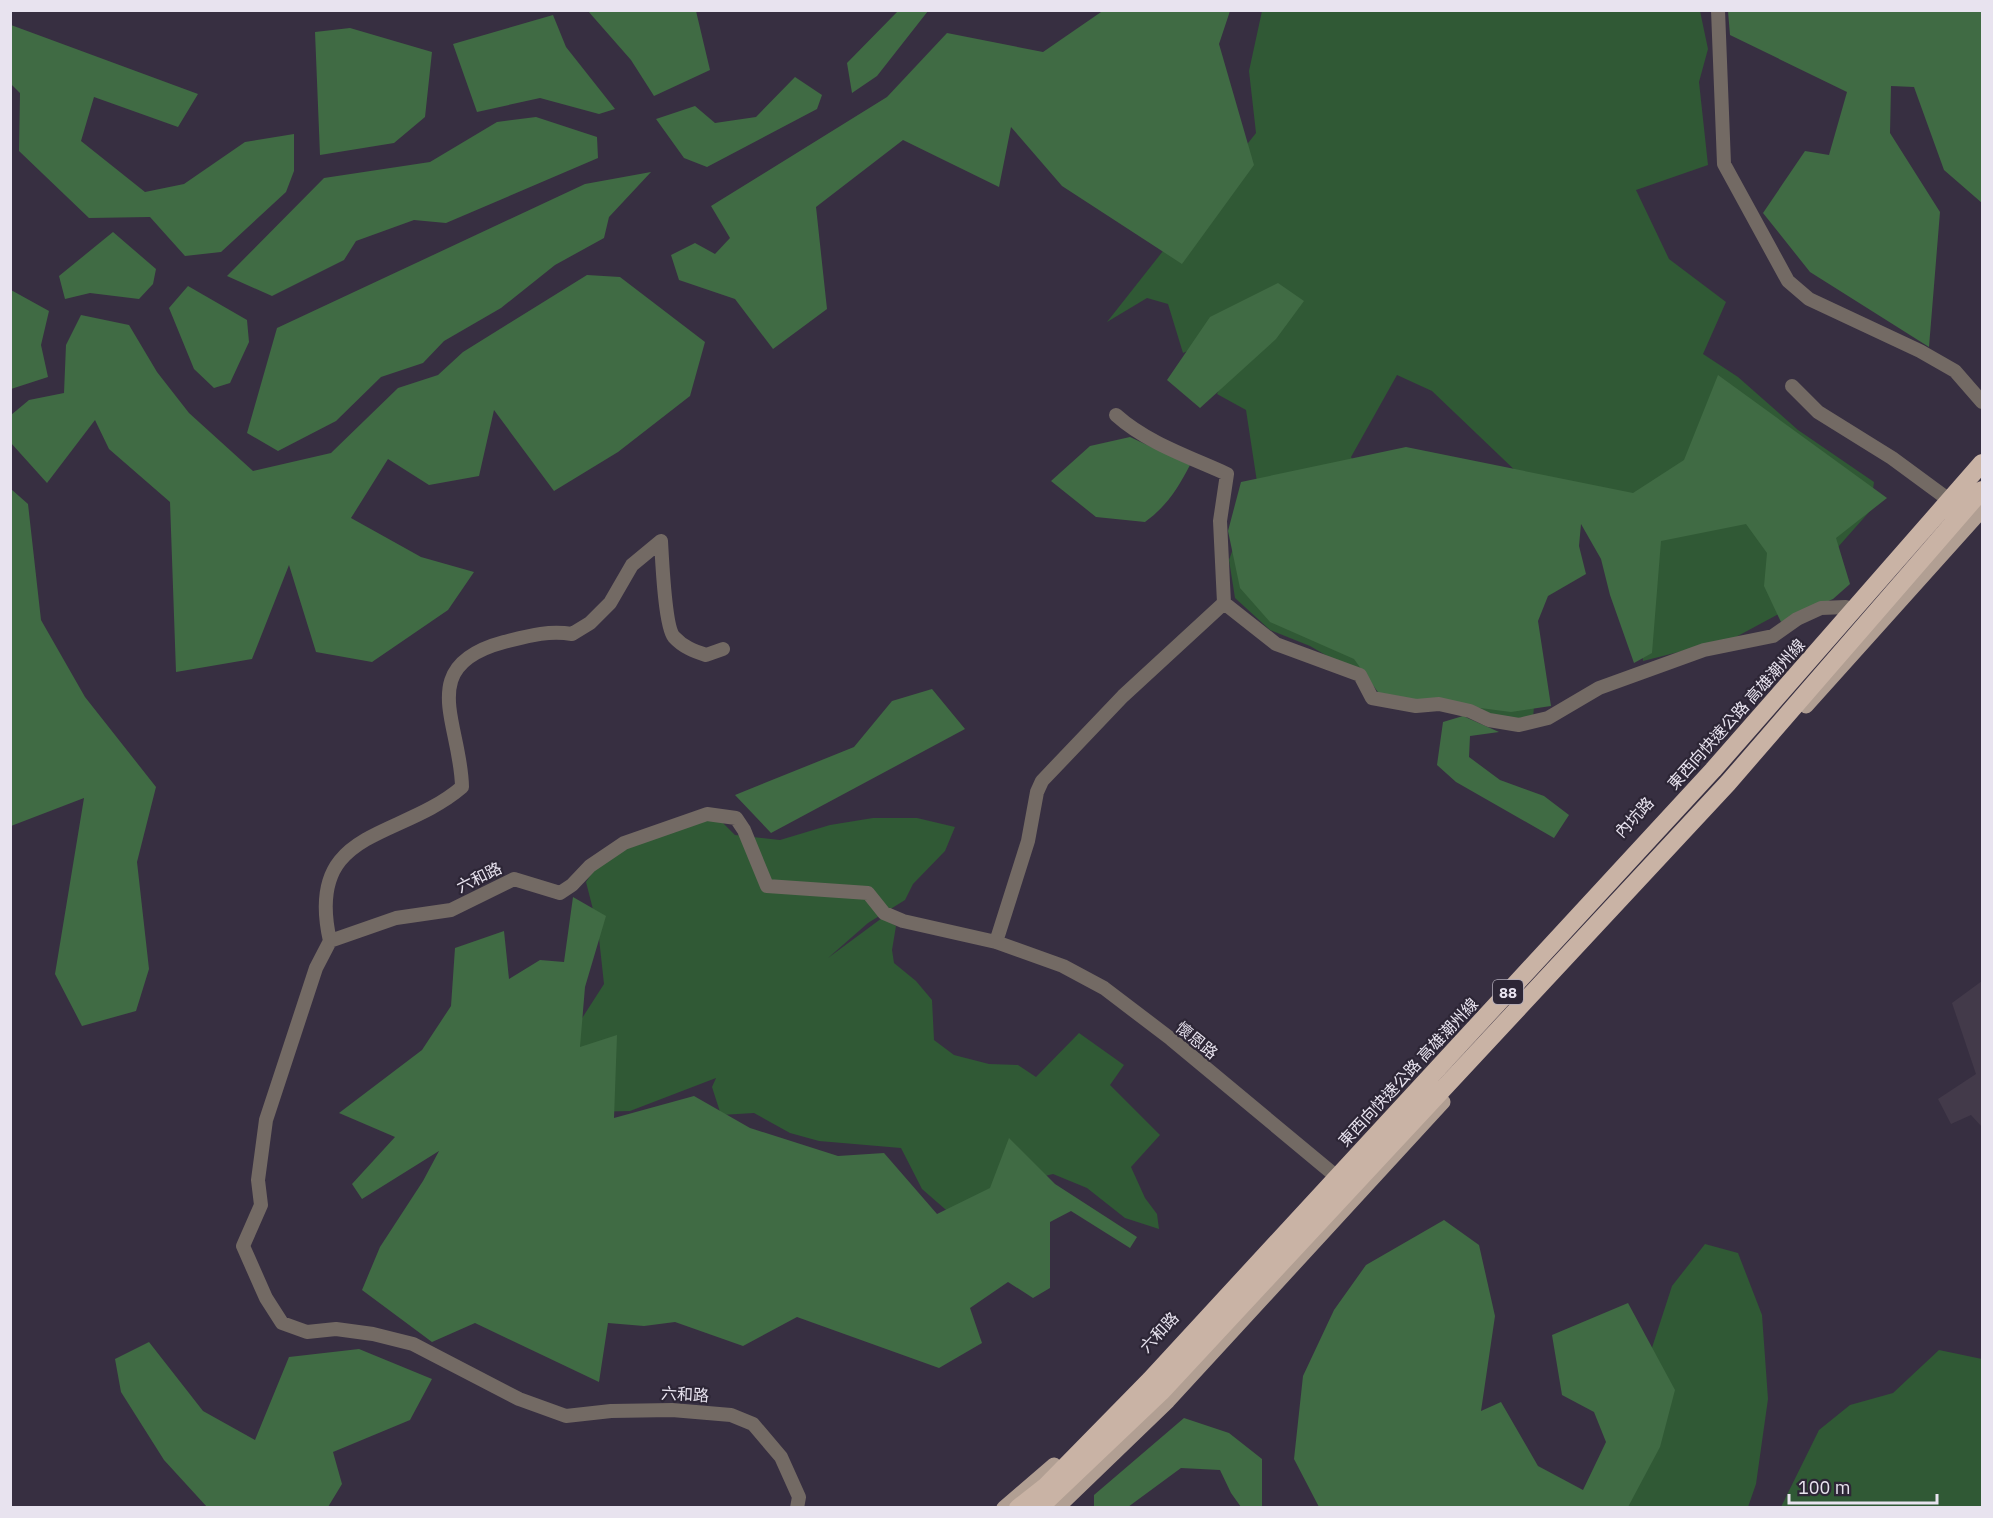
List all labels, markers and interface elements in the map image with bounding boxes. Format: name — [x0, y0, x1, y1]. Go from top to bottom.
street label: 東西向快速公路 高雄潮州線 — [1663, 635, 1809, 793]
street label: 內坑路 — [1610, 793, 1658, 841]
street label: 六和路 — [453, 857, 505, 897]
road number: 88 — [1493, 980, 1523, 1004]
street label: 東西向快速公路 高雄潮州線 — [1334, 994, 1482, 1150]
street label: 懷恩路 — [1172, 1017, 1222, 1063]
street label: 六和路 — [1135, 1308, 1183, 1356]
street label: 六和路 — [661, 1383, 709, 1405]
scale bar — [1789, 1467, 1938, 1505]
text: 100 m — [1798, 1476, 1850, 1499]

